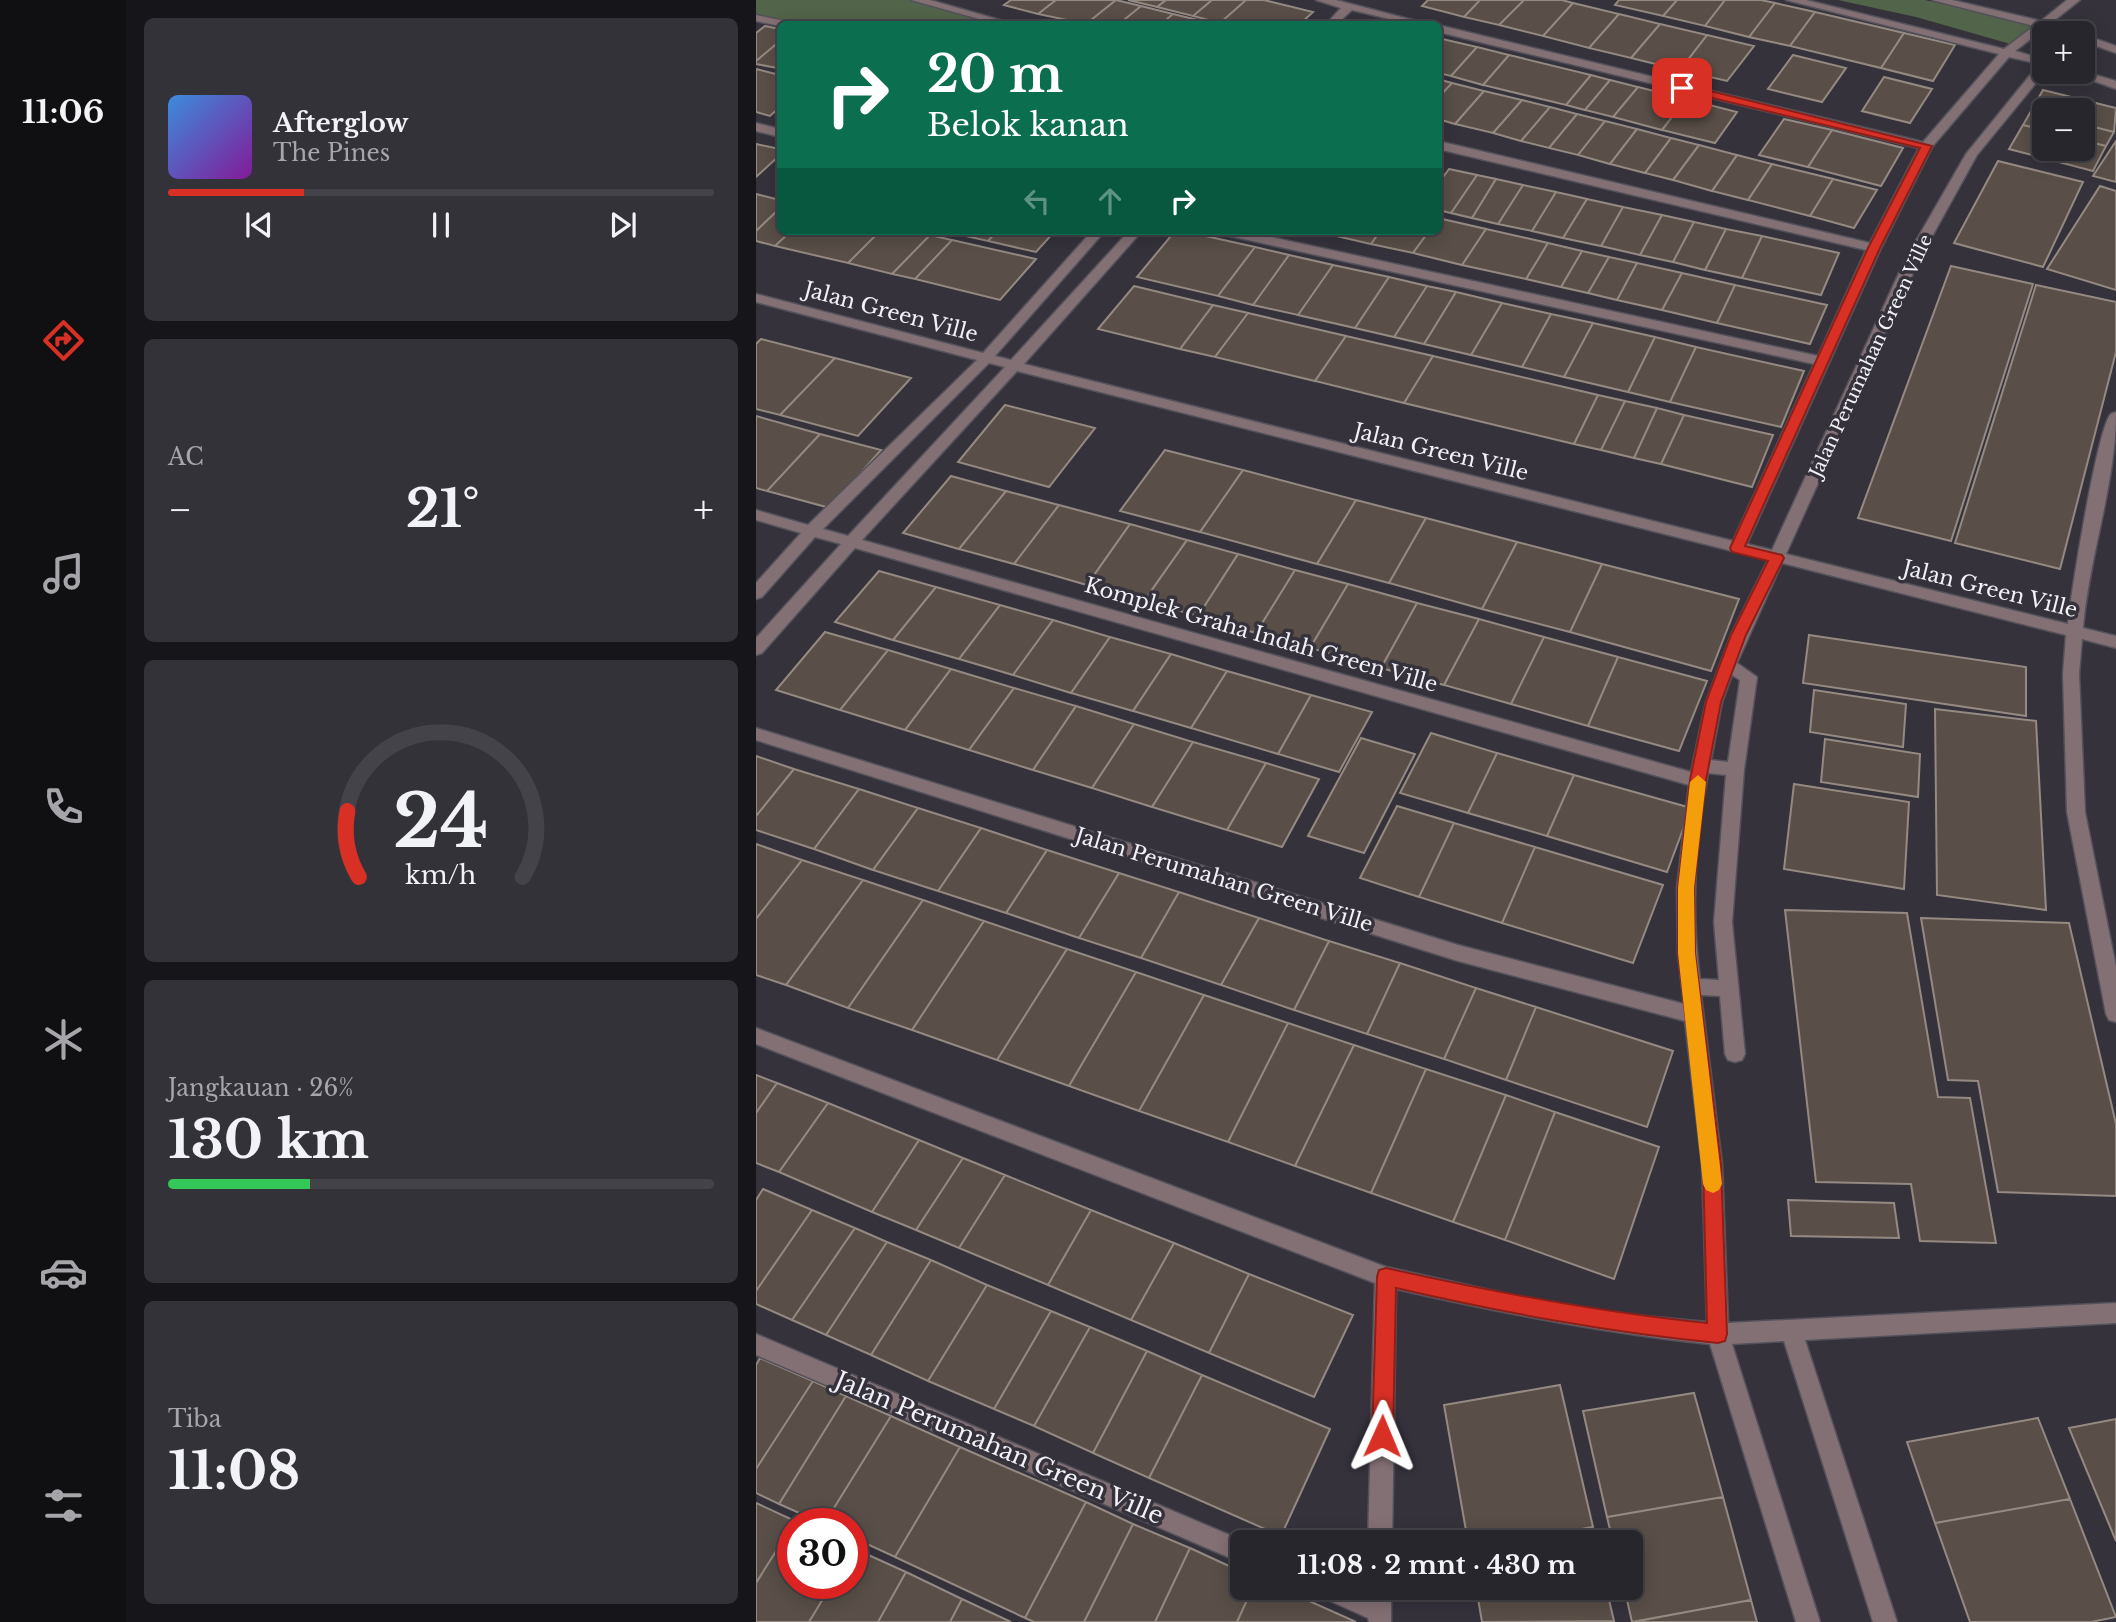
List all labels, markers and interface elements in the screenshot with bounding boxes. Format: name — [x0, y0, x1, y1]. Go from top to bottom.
map controls — [2032, 21, 2095, 161]
button: + — [2032, 21, 2095, 84]
text: 20 m — [927, 44, 1063, 105]
icon: right — [812, 49, 903, 140]
pin — [1652, 58, 1712, 118]
icon: arrive — [1663, 69, 1701, 107]
text: 11:06 — [22, 92, 104, 132]
button: − — [2032, 98, 2095, 161]
text: Belok kanan — [927, 105, 1129, 145]
text: Afterglow — [273, 107, 409, 139]
text: The Pines — [273, 139, 390, 167]
icon: left — [1018, 182, 1056, 220]
icon: ahead — [1091, 182, 1129, 220]
icon: right — [1164, 182, 1202, 220]
icon: previous — [240, 206, 278, 244]
icon: pause — [422, 206, 460, 244]
icon: next — [604, 206, 642, 244]
street label: Jalan Perumahan Green Ville — [1804, 231, 1937, 483]
street label: Jalan Green Ville — [798, 275, 981, 348]
icon: directions — [39, 316, 88, 365]
street label: Jalan Green Ville — [1348, 417, 1531, 486]
text: AC — [168, 443, 204, 471]
text: 21° — [406, 477, 480, 541]
text: − — [168, 486, 192, 533]
text: + — [693, 486, 714, 533]
icon: music — [39, 549, 88, 598]
street label: Jalan Green Ville — [1897, 554, 2080, 623]
street label: Komplek Graha Indah Green Ville — [1082, 572, 1440, 698]
text: 24 — [393, 776, 489, 867]
icon: phone — [39, 782, 88, 831]
street label: Jalan Perumahan Green Ville — [1069, 821, 1376, 938]
text: km/h — [406, 860, 476, 891]
icon: climate — [39, 1015, 88, 1064]
text: Jangkauan · 26% — [168, 1074, 354, 1102]
text: 130 km — [168, 1108, 369, 1172]
icon: car — [39, 1248, 88, 1297]
street label: Jalan Perumahan Green Ville — [828, 1364, 1168, 1530]
position arrow — [1345, 1399, 1419, 1473]
text: Tiba — [168, 1405, 221, 1433]
text: 11:08 — [168, 1439, 300, 1503]
icon: filters — [39, 1481, 88, 1530]
speed limit sign: 30 — [777, 1508, 868, 1599]
text: 11:08 · 2 mnt · 430 m — [1297, 1549, 1576, 1581]

